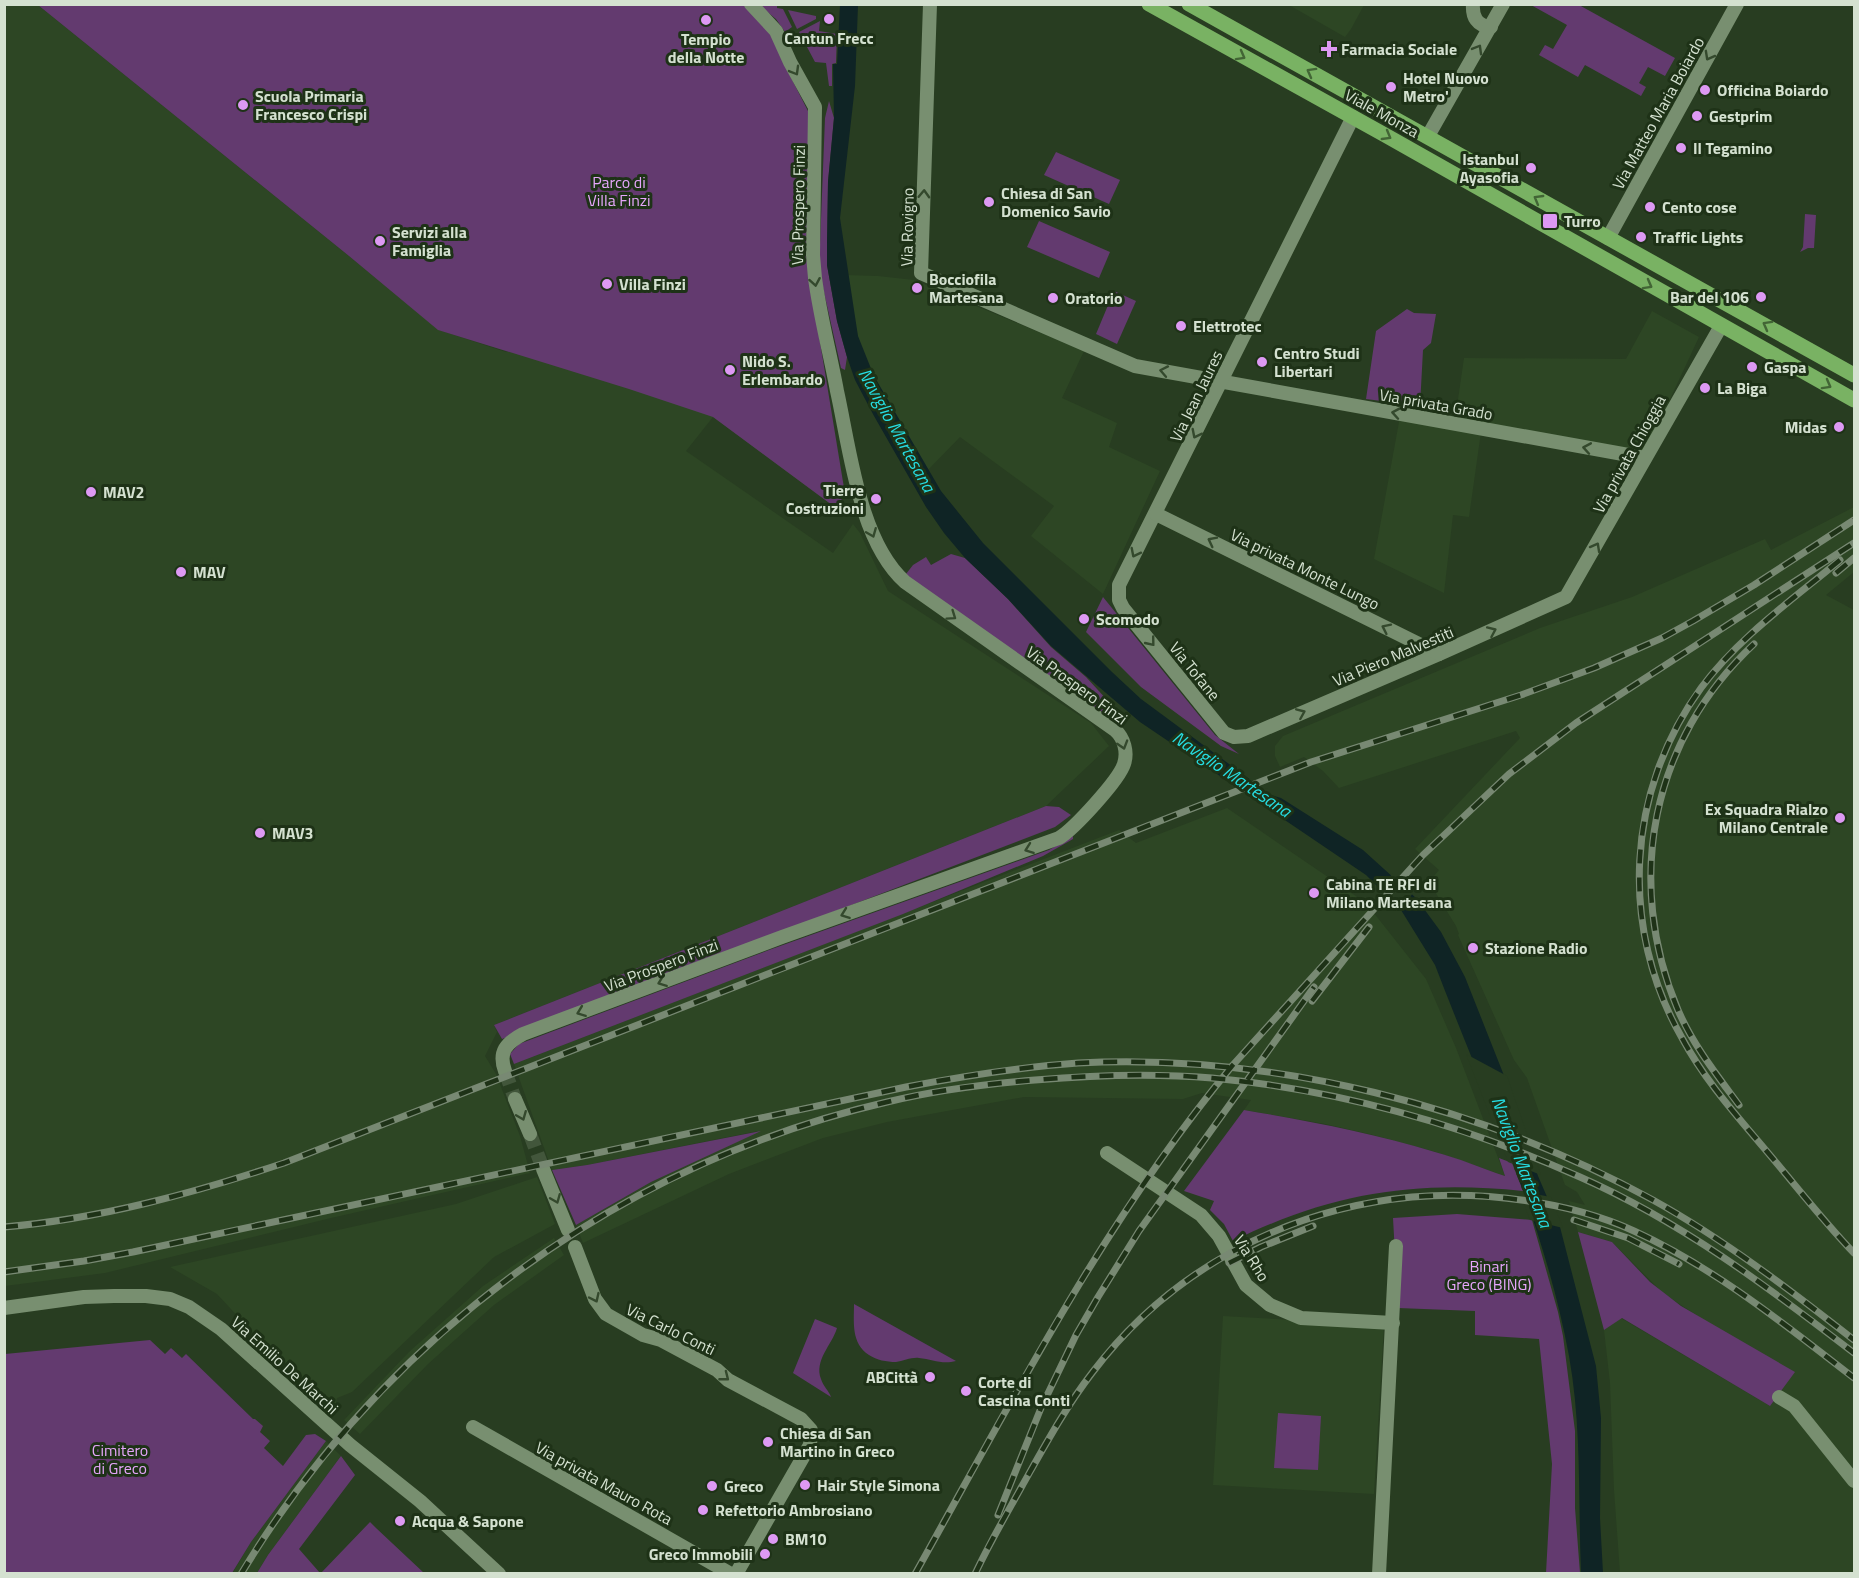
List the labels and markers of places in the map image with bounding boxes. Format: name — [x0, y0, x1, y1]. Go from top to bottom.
marker: Cantun Frecc — [822, 12, 836, 26]
marker: Tempio della Notte — [699, 13, 713, 27]
place label: Cantun Frecc — [784, 26, 874, 50]
place label: Tempio della Notte — [668, 27, 744, 69]
place label: Farmacia Sociale — [1341, 37, 1457, 61]
marker: Farmacia Sociale — [1322, 42, 1336, 56]
place label: Hotel Nuovo Metro' — [1403, 66, 1489, 108]
place label: Officina Boiardo — [1717, 78, 1829, 102]
marker: Hotel Nuovo Metro' — [1384, 80, 1398, 94]
marker: Officina Boiardo — [1698, 83, 1712, 97]
place label: Scuola Primaria Francesco Crispi — [255, 84, 367, 126]
marker: Scuola Primaria Francesco Crispi — [236, 98, 250, 112]
place label: Gestprim — [1709, 104, 1773, 128]
marker: Gestprim — [1690, 109, 1704, 123]
place label: Il Tegamino — [1693, 136, 1773, 160]
marker: Il Tegamino — [1674, 141, 1688, 155]
place label: Istanbul Ayasofia — [1459, 147, 1519, 189]
marker: Istanbul Ayasofia — [1524, 161, 1538, 175]
place label: Chiesa di San Domenico Savio — [1001, 181, 1111, 223]
marker: Chiesa di San Domenico Savio — [982, 195, 996, 209]
place label: Cento cose — [1662, 195, 1737, 219]
marker: Cento cose — [1643, 200, 1657, 214]
place label: Turro — [1564, 209, 1601, 233]
marker: Turro — [1541, 212, 1559, 230]
place label: Servizi alla Famiglia — [392, 220, 467, 262]
place label: Traffic Lights — [1653, 225, 1743, 249]
marker: Traffic Lights — [1634, 230, 1648, 244]
marker: Servizi alla Famiglia — [373, 234, 387, 248]
place label: Bocciofila Martesana — [929, 267, 1004, 309]
place label: Villa Finzi — [619, 272, 686, 296]
marker: Villa Finzi — [600, 277, 614, 291]
marker: Bocciofila Martesana — [910, 281, 924, 295]
place label: Bar del 106 — [1670, 285, 1749, 309]
place label: Oratorio — [1065, 286, 1123, 310]
marker: Bar del 106 — [1754, 290, 1768, 304]
marker: Oratorio — [1046, 291, 1060, 305]
place label: Elettrotec — [1193, 314, 1262, 338]
marker: Elettrotec — [1174, 319, 1188, 333]
place label: Centro Studi Libertari — [1274, 341, 1360, 383]
place label: Nido S. Erlembardo — [742, 349, 823, 391]
marker: Centro Studi Libertari — [1255, 355, 1269, 369]
place label: Gaspa — [1764, 355, 1806, 379]
marker: Gaspa — [1745, 360, 1759, 374]
marker: Nido S. Erlembardo — [723, 363, 737, 377]
place label: La Biga — [1717, 376, 1767, 400]
marker: La Biga — [1698, 381, 1712, 395]
place label: Midas — [1785, 415, 1827, 439]
marker: Midas — [1832, 420, 1846, 434]
place label: Tierre Costruzioni — [786, 478, 864, 520]
place label: MAV2 — [103, 480, 145, 504]
marker: MAV2 — [84, 485, 98, 499]
marker: Tierre Costruzioni — [869, 492, 883, 506]
place label: MAV — [193, 560, 226, 584]
marker: MAV — [174, 565, 188, 579]
place label: Scomodo — [1096, 607, 1160, 631]
marker: Scomodo — [1077, 612, 1091, 626]
place label: Ex Squadra Rialzo Milano Centrale — [1705, 797, 1828, 839]
marker: Ex Squadra Rialzo Milano Centrale — [1833, 811, 1847, 825]
place label: MAV3 — [272, 821, 314, 845]
marker: MAV3 — [253, 826, 267, 840]
place label: Cabina TE RFI di Milano Martesana — [1326, 872, 1452, 914]
marker: Cabina TE RFI di Milano Martesana — [1307, 886, 1321, 900]
place label: Stazione Radio — [1485, 936, 1588, 960]
marker: Stazione Radio — [1466, 941, 1480, 955]
place label: ABCittà — [866, 1365, 918, 1389]
marker: ABCittà — [923, 1370, 937, 1384]
place label: Corte di Cascina Conti — [978, 1370, 1070, 1412]
marker: Corte di Cascina Conti — [959, 1384, 973, 1398]
place label: Chiesa di San Martino in Greco — [780, 1421, 895, 1463]
marker: Chiesa di San Martino in Greco — [761, 1435, 775, 1449]
place label: Hair Style Simona — [817, 1473, 940, 1497]
place label: Greco — [724, 1474, 763, 1498]
marker: Hair Style Simona — [798, 1478, 812, 1492]
marker: Greco — [705, 1479, 719, 1493]
place label: Refettorio Ambrosiano — [715, 1498, 872, 1522]
marker: Refettorio Ambrosiano — [696, 1503, 710, 1517]
place label: Acqua & Sapone — [412, 1509, 524, 1533]
marker: Acqua & Sapone — [393, 1514, 407, 1528]
place label: BM10 — [785, 1527, 826, 1551]
marker: BM10 — [766, 1532, 780, 1546]
place label: Greco Immobili — [649, 1542, 753, 1566]
marker: Greco Immobili — [758, 1547, 772, 1561]

